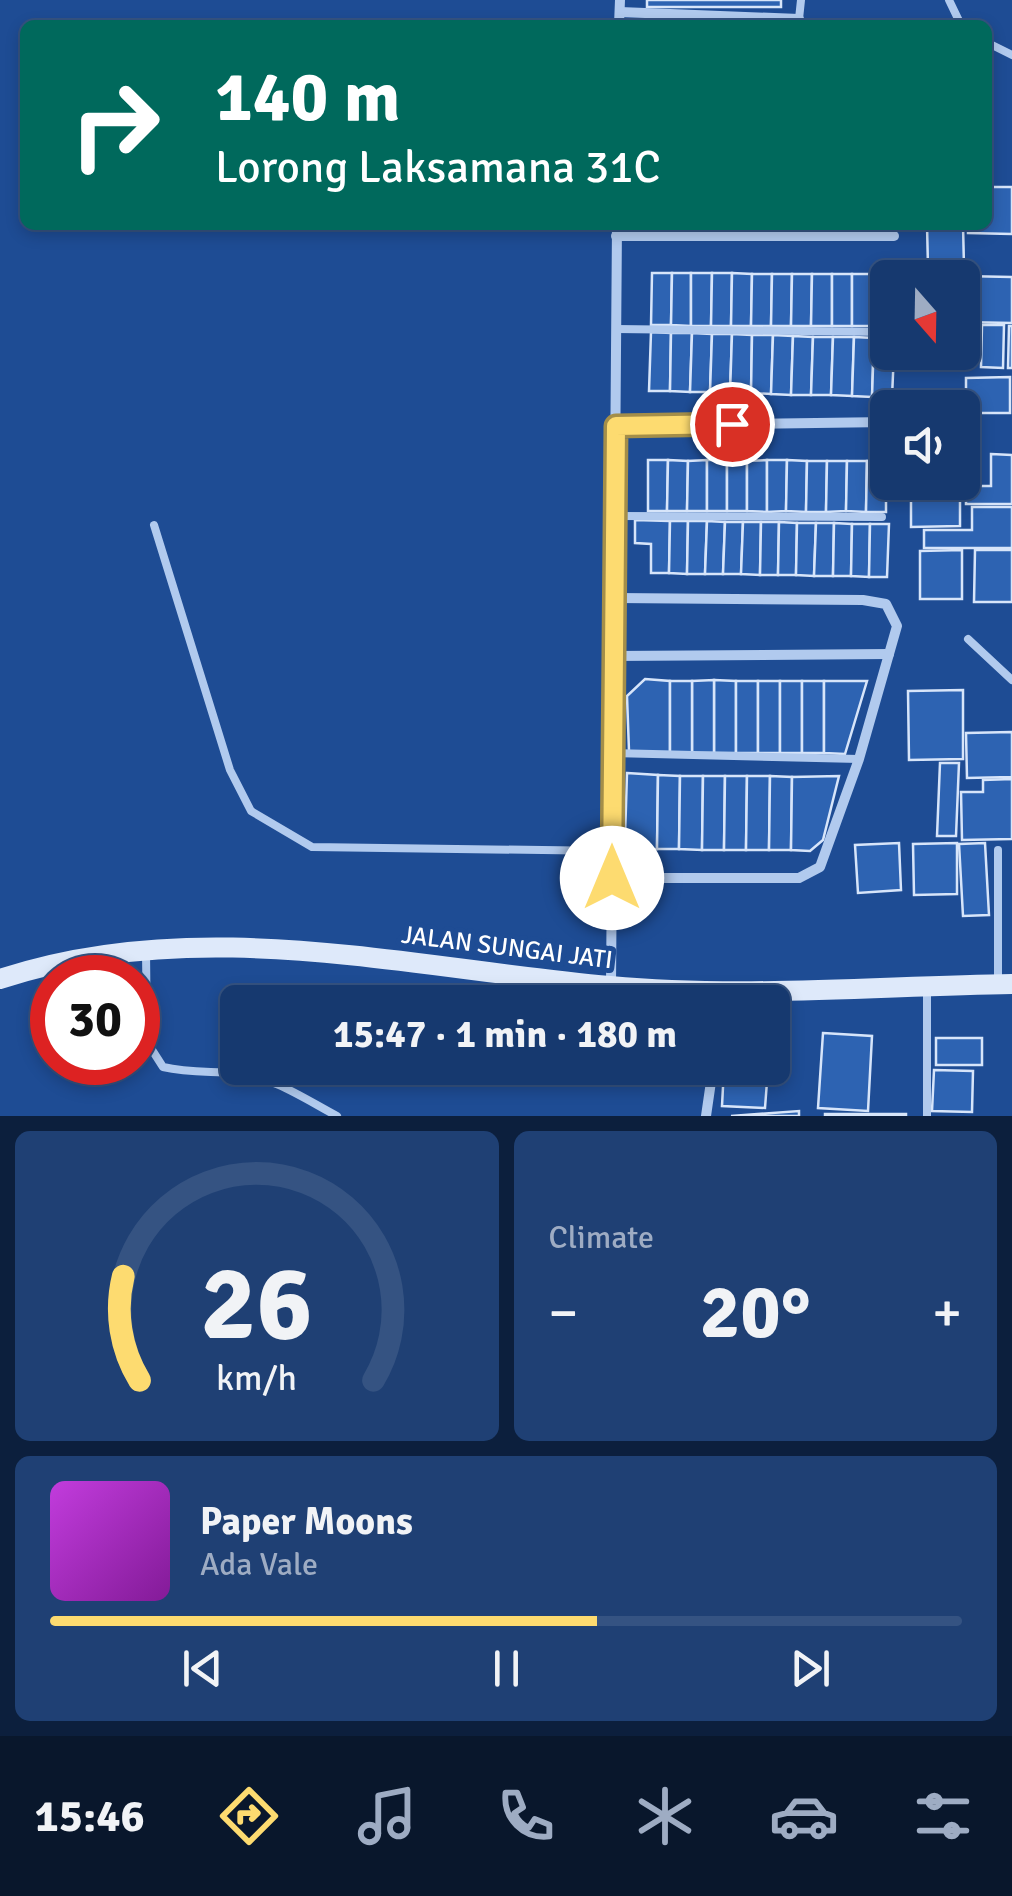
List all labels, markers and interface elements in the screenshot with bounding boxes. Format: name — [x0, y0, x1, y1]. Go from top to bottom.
text: 140 m — [215, 54, 400, 140]
icon: right — [50, 60, 180, 190]
text: Lorong Laksamana 31C — [215, 140, 661, 195]
north arrow — [870, 260, 980, 370]
map controls — [870, 260, 980, 500]
pin — [690, 382, 775, 467]
button: sound — [870, 390, 980, 500]
icon: arrive — [705, 397, 760, 452]
position arrow — [560, 826, 664, 930]
street label: JALAN SUNGAI JATI — [400, 919, 614, 975]
speed limit sign: 30 — [30, 955, 160, 1085]
text: 15:47 · 1 min · 180 m — [333, 1011, 677, 1058]
text: Climate — [549, 1218, 654, 1257]
text: 26 — [201, 1240, 313, 1368]
text: 20° — [700, 1266, 811, 1359]
text: − — [549, 1279, 578, 1347]
text: + — [932, 1279, 962, 1347]
text: km/h — [216, 1356, 297, 1400]
text: Paper Moons — [200, 1498, 413, 1545]
text: Ada Vale — [200, 1545, 318, 1584]
icon: previous — [175, 1641, 230, 1696]
icon: pause — [479, 1641, 534, 1696]
icon: next — [783, 1641, 838, 1696]
icon: directions — [214, 1781, 284, 1851]
icon: music — [352, 1781, 422, 1851]
icon: phone — [491, 1781, 561, 1851]
icon: climate — [630, 1781, 700, 1851]
icon: car — [769, 1781, 839, 1851]
icon: filters — [908, 1781, 978, 1851]
text: 15:46 — [34, 1789, 145, 1844]

